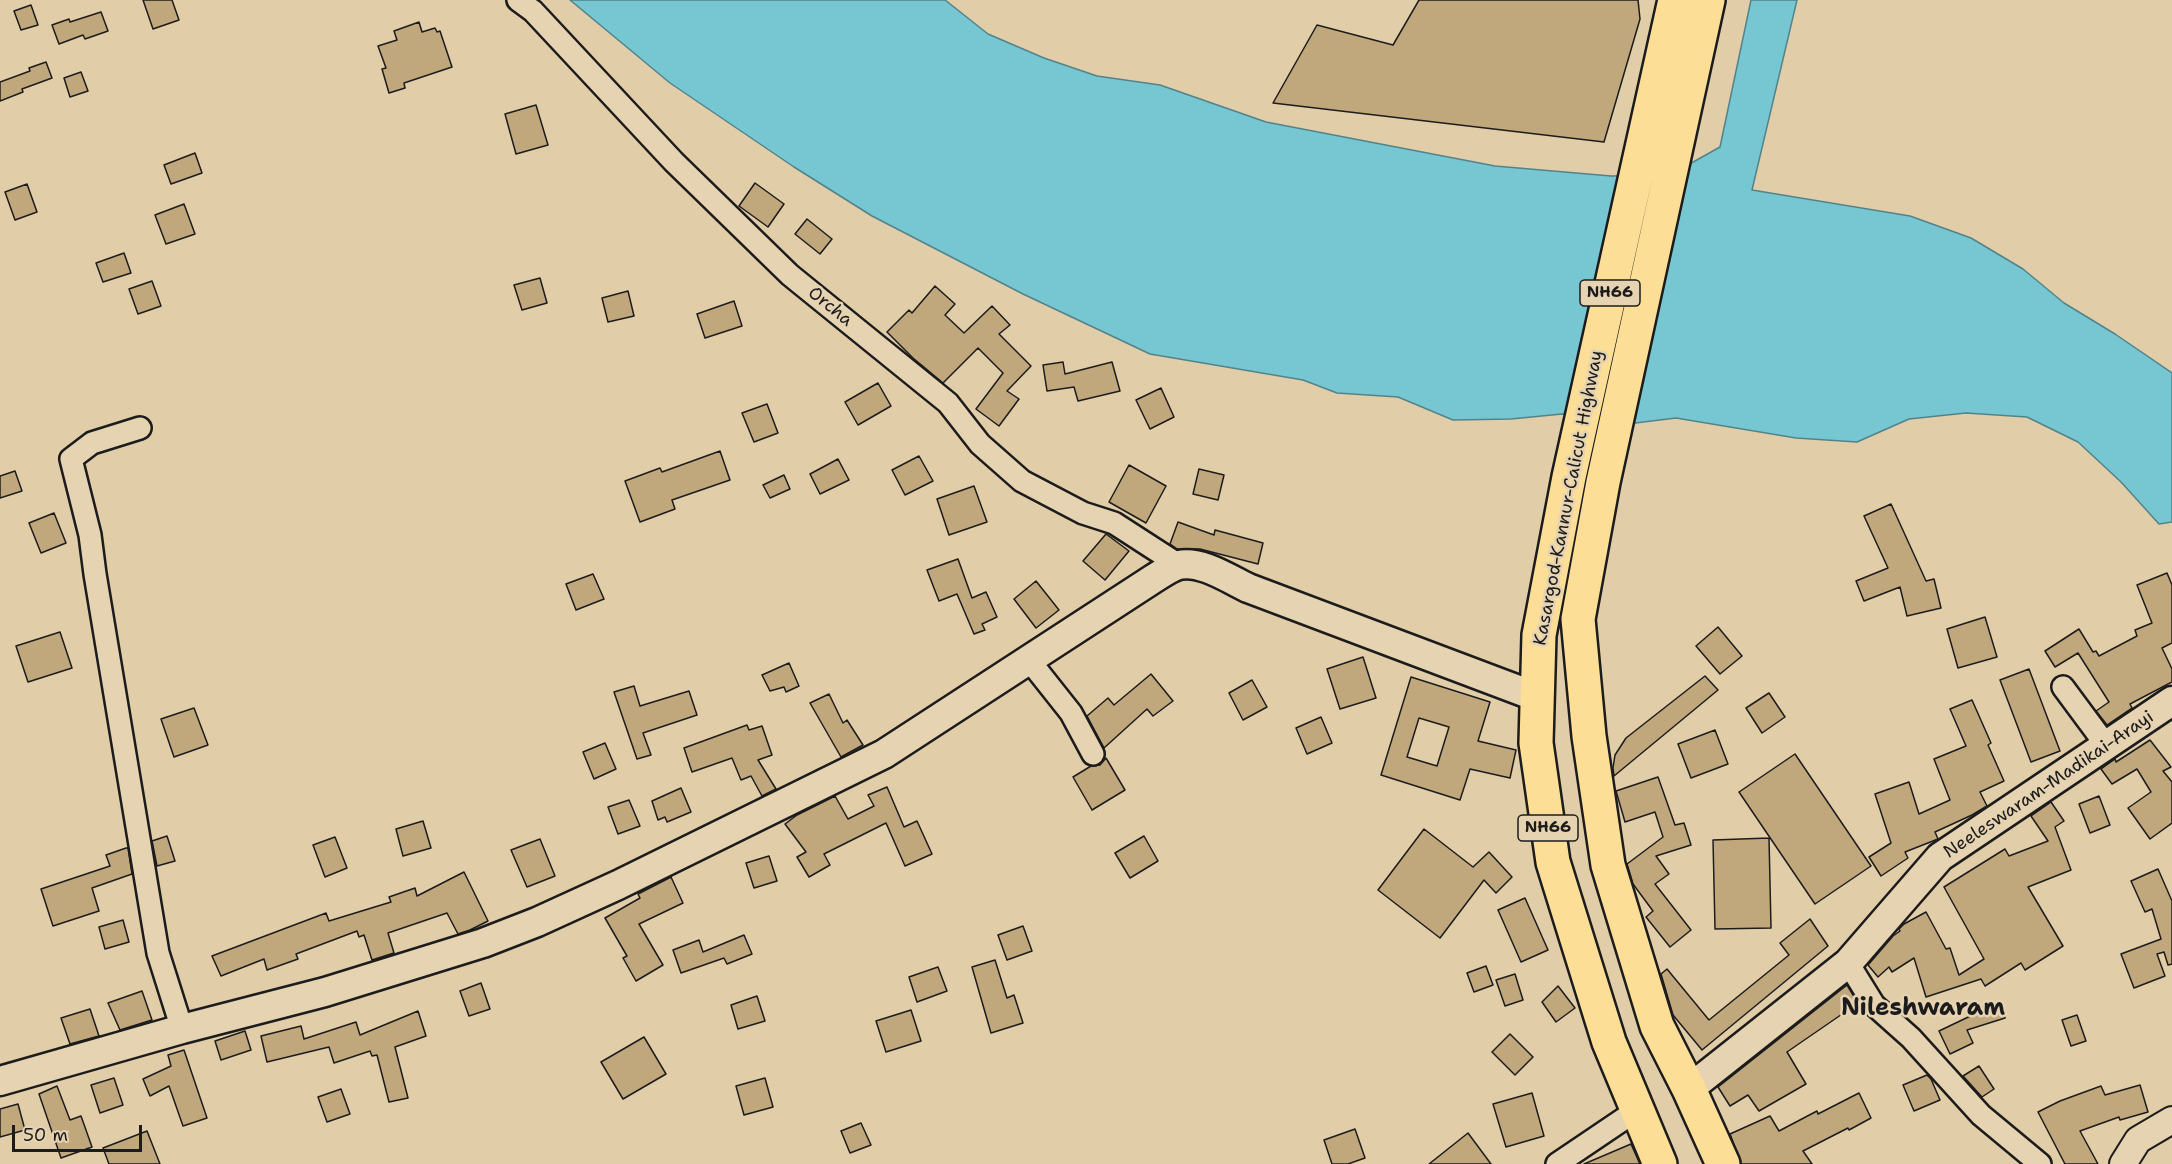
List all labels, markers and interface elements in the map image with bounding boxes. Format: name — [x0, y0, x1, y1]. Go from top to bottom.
road number: NH66 — [1580, 280, 1640, 306]
street label: Orcha — [803, 282, 857, 332]
street label: Kasargod-Kannur-Calicut Highway — [1530, 349, 1608, 647]
street label: Neeleswaram-Madikai-Arayi — [1940, 707, 2158, 863]
road number: NH66 — [1518, 815, 1578, 841]
district label: Nileshwaram — [1841, 995, 2005, 1023]
scale bar — [15, 1113, 146, 1151]
text: 50 m — [23, 1123, 68, 1147]

